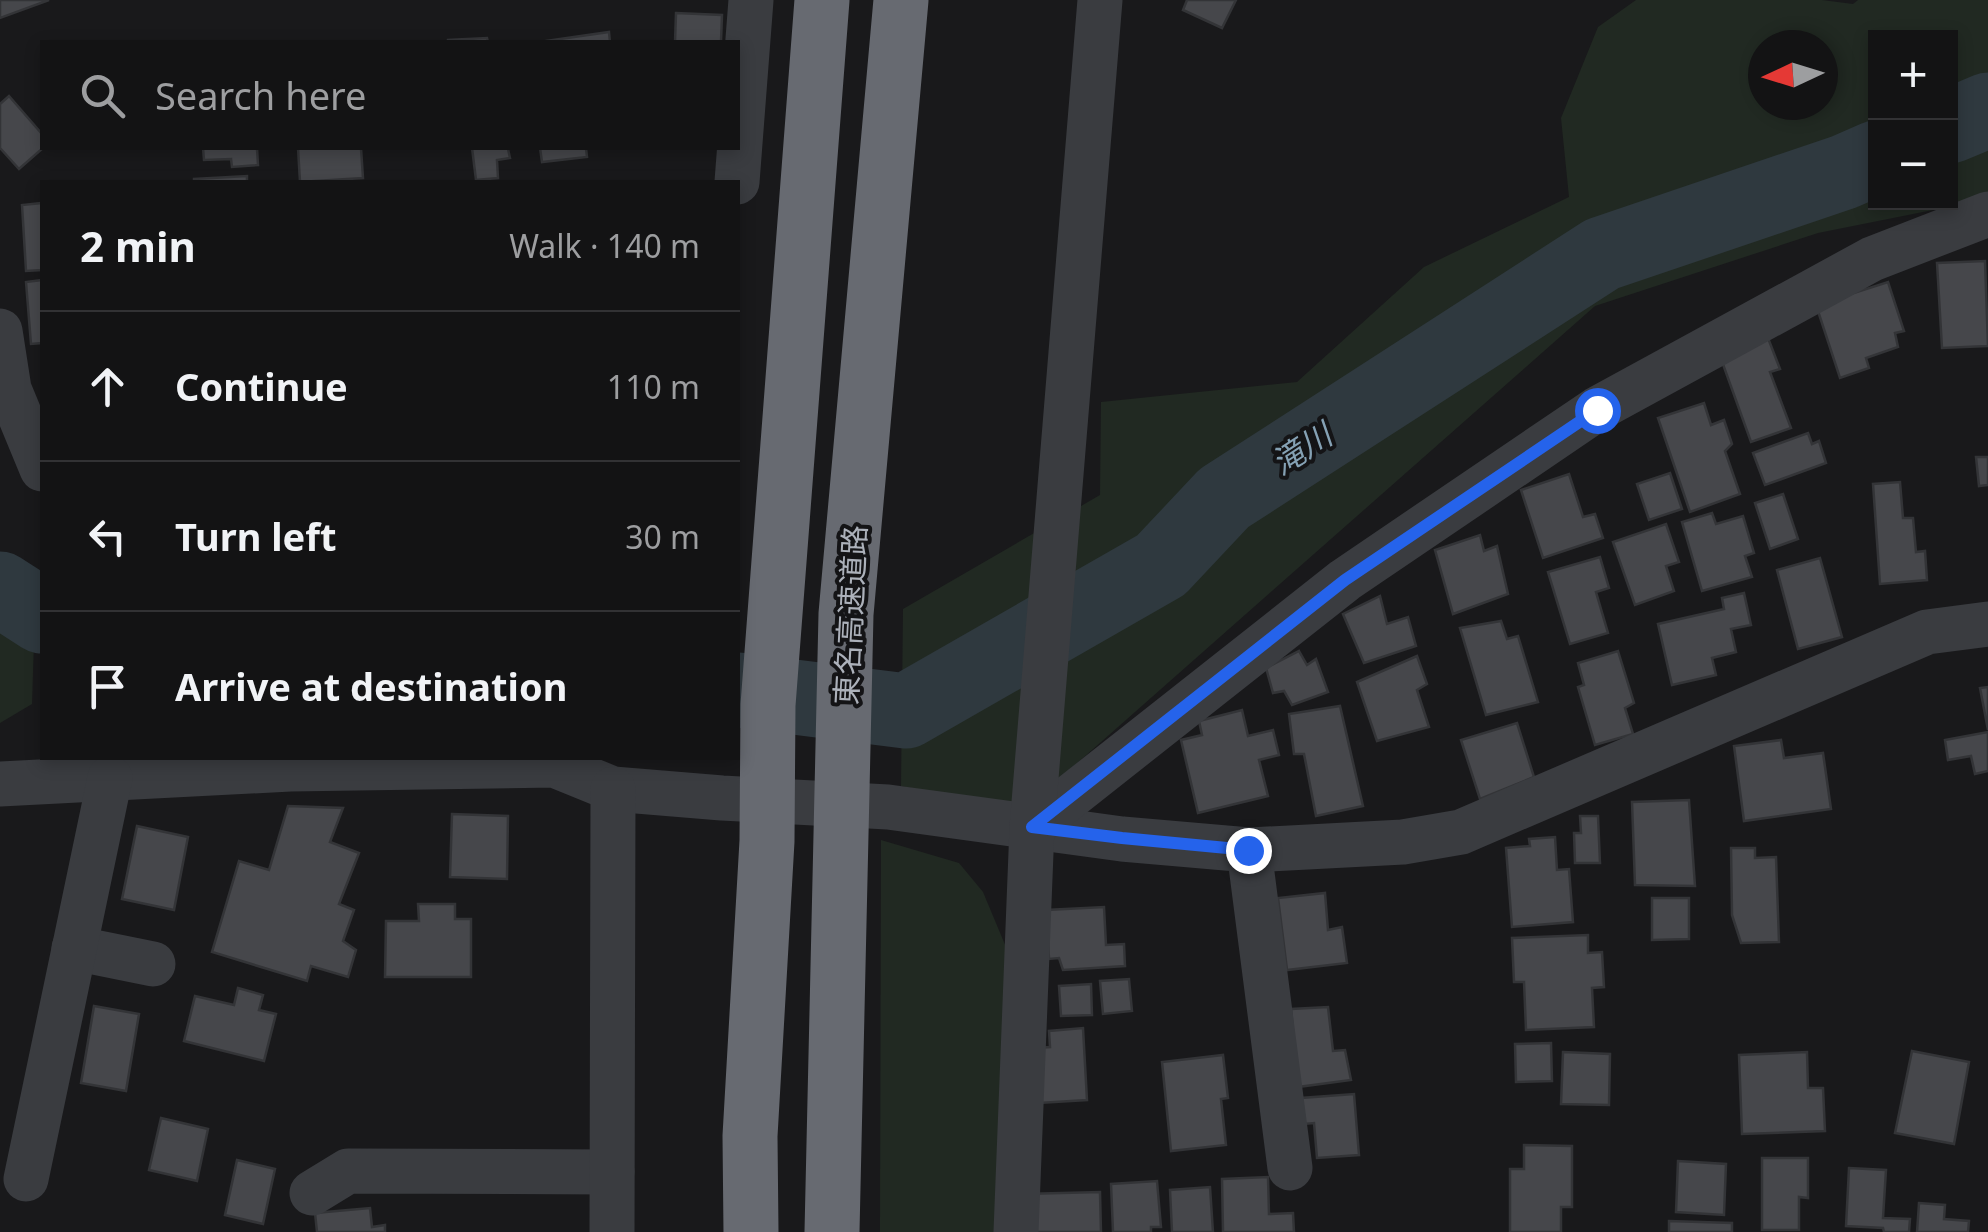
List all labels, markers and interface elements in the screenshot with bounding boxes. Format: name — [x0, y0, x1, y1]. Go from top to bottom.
north arrow — [1748, 30, 1838, 120]
map controls — [1868, 30, 1958, 210]
button: + — [1868, 30, 1958, 120]
search box — [40, 40, 740, 150]
icon: search — [75, 68, 130, 123]
text: Search here — [155, 69, 366, 121]
button: − — [1868, 120, 1958, 210]
text: 2 min — [80, 217, 196, 274]
text: Walk · 140 m — [509, 224, 700, 267]
icon: ahead — [80, 359, 135, 414]
text: Continue — [175, 360, 348, 412]
text: 110 m — [607, 365, 700, 408]
route start — [1575, 388, 1621, 434]
water label: 滝川 — [1262, 411, 1342, 483]
icon: left — [80, 509, 135, 564]
text: Turn left — [175, 510, 337, 562]
text: 30 m — [625, 515, 700, 558]
street label: 東名高速道路 — [825, 524, 875, 706]
icon: arrive — [80, 659, 135, 714]
text: Arrive at destination — [175, 660, 567, 712]
route end — [1226, 828, 1272, 874]

